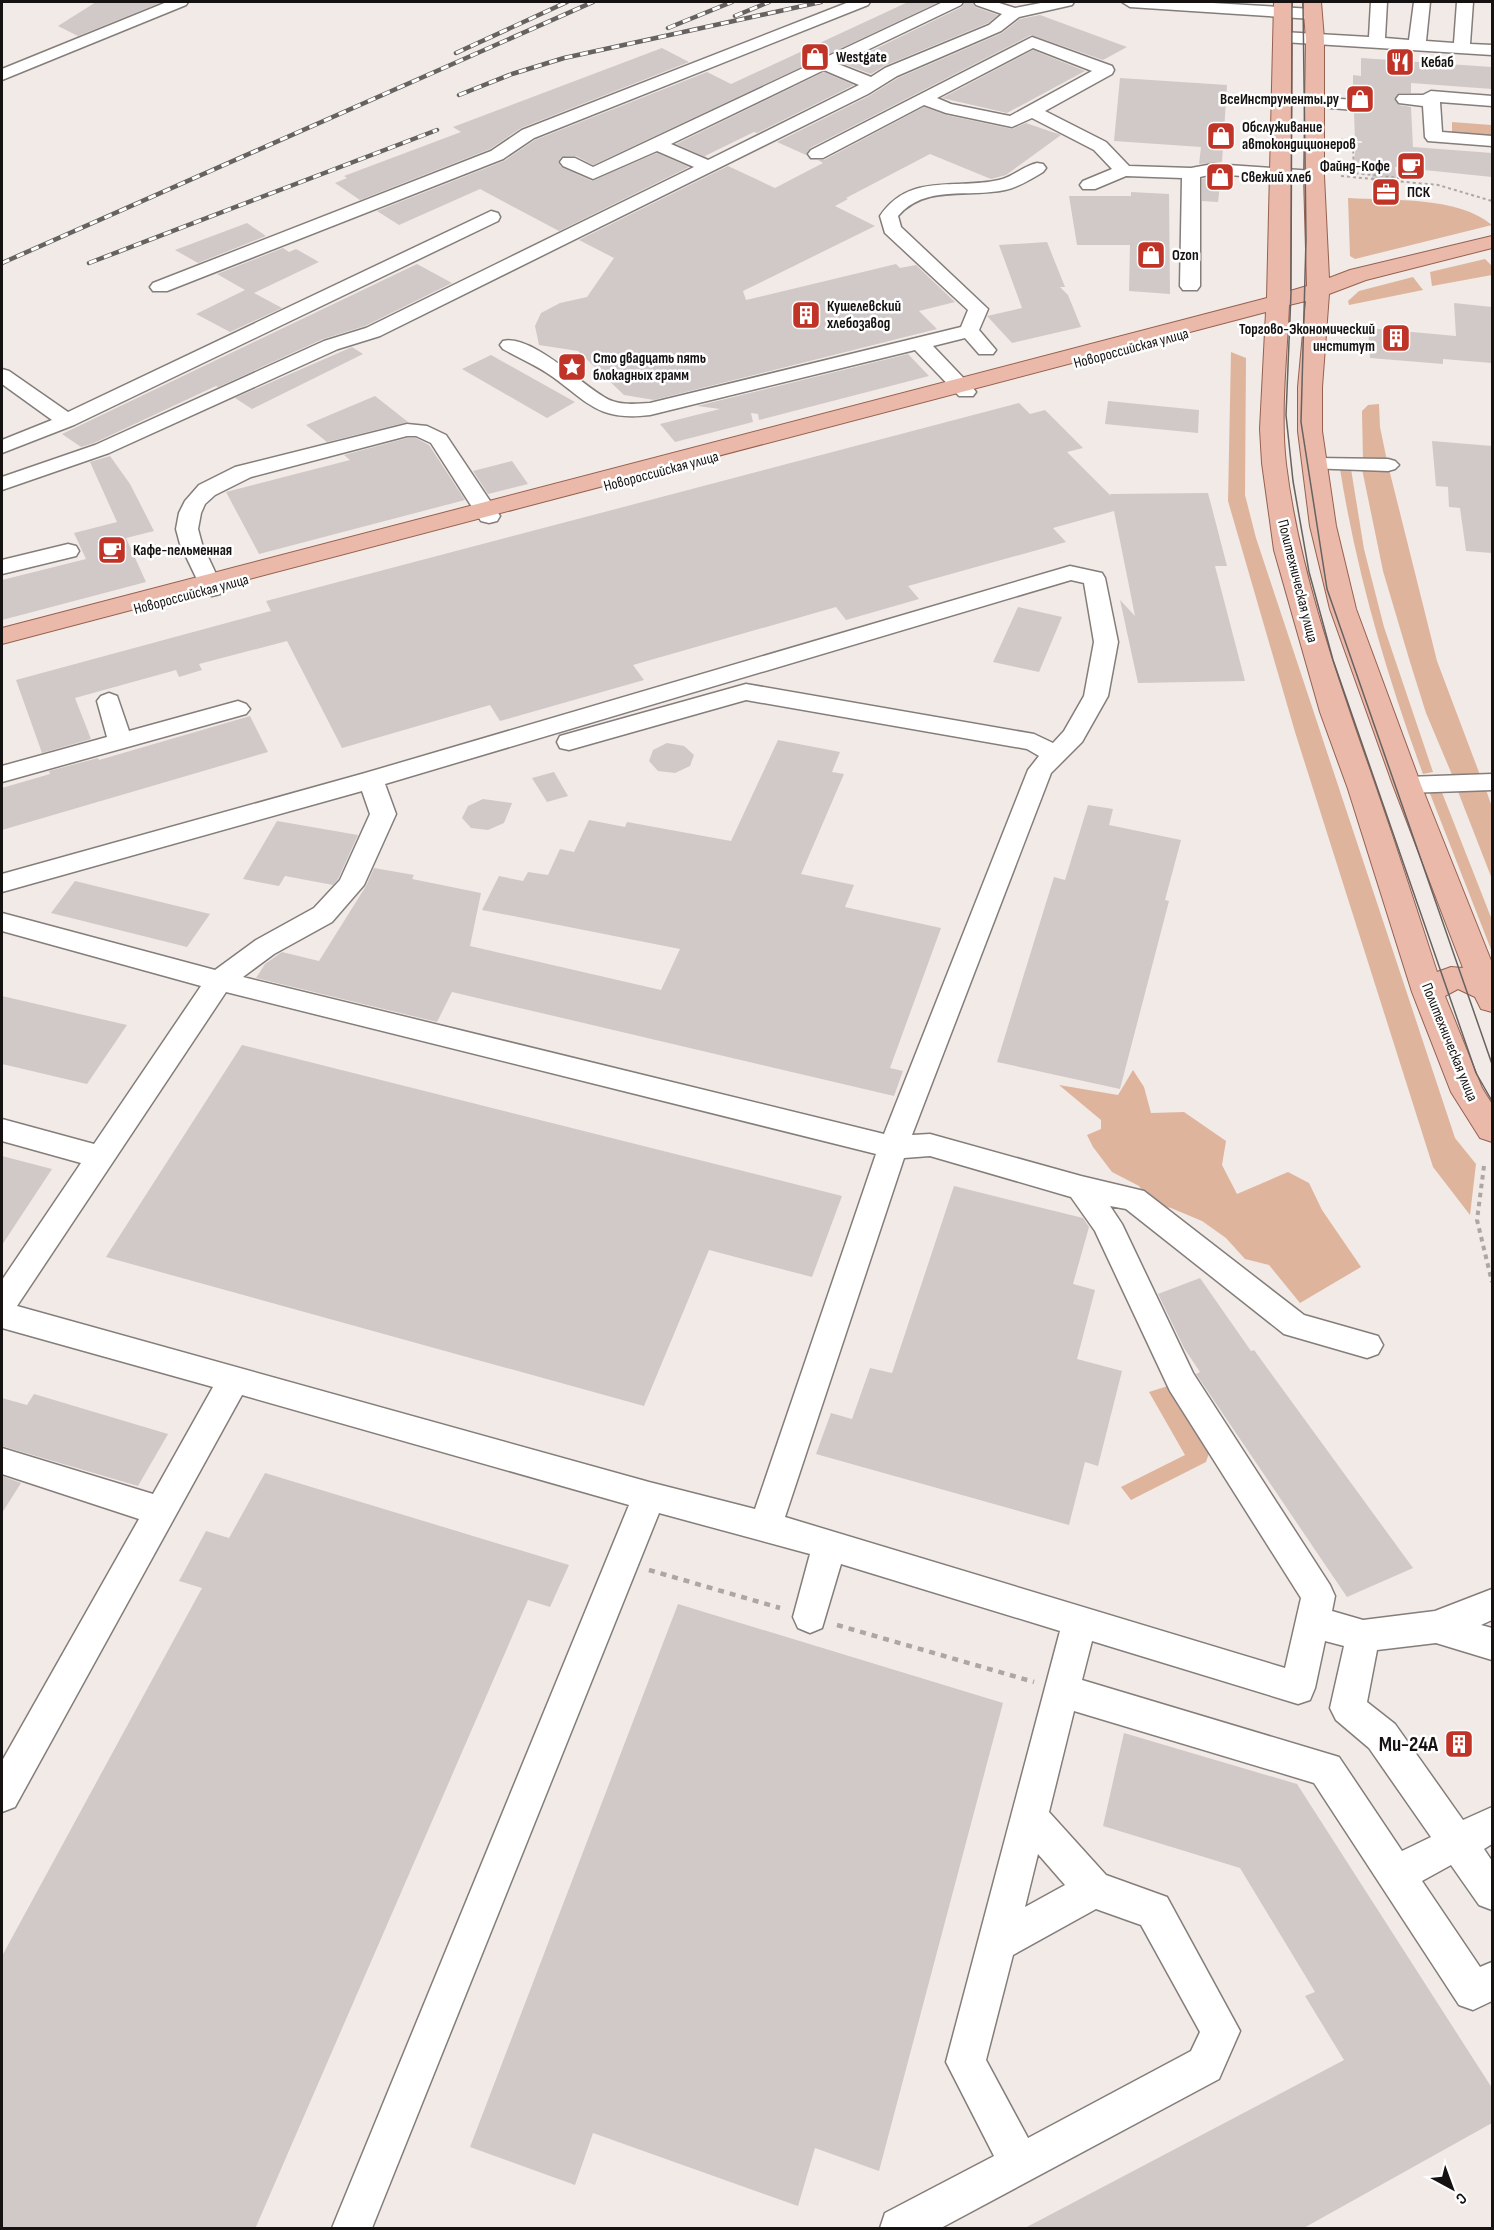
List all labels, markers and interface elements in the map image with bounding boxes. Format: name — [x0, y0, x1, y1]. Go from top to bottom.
shop icon: Westgate — [799, 41, 831, 73]
restaurant icon: Кебаб — [1384, 46, 1416, 78]
place label: Westgate — [836, 48, 887, 67]
place label: Кебаб — [1421, 53, 1454, 72]
shop icon: ВсеИнструменты.ру — [1344, 83, 1376, 115]
place label: ВсеИнструменты.ру — [1220, 90, 1340, 109]
place label: Обслуживание автокондиционеров — [1242, 118, 1356, 154]
shop icon: Обслуживание автокондиционеров — [1205, 120, 1237, 152]
cafe icon: Файнд-Кофе — [1395, 150, 1427, 182]
place label: Файнд-Кофе — [1320, 157, 1390, 176]
shop icon: Свежий хлеб — [1204, 161, 1236, 193]
place label: Свежий хлеб — [1241, 168, 1311, 187]
office icon: ПСК — [1370, 176, 1402, 208]
place label: ПСК — [1407, 183, 1431, 202]
shop icon: Ozon — [1135, 239, 1167, 271]
place label: Ozon — [1172, 246, 1199, 265]
place label: Кушелевский хлебозавод — [827, 297, 901, 333]
building icon: Кушелевский хлебозавод — [790, 299, 822, 331]
place label: Торгово-Экономический институт — [1239, 320, 1375, 356]
building icon: Торгово-Экономический институт — [1380, 322, 1412, 354]
street label: Новороссийская улица — [1072, 324, 1191, 373]
place label: Сто двадцать пять блокадных грамм — [593, 349, 706, 385]
place icon: Сто двадцать пять блокадных грамм — [556, 351, 588, 383]
street label: Новороссийская улица — [602, 447, 721, 496]
street label: Политехническая улица — [1273, 518, 1322, 645]
cafe icon: Кафе-пельменная — [96, 534, 128, 566]
place label: Кафе-пельменная — [133, 541, 232, 560]
street label: Новороссийская улица — [132, 570, 251, 619]
street label: Политехническая улица — [1417, 980, 1482, 1104]
building icon: Ми-24А — [1443, 1728, 1475, 1760]
place label: Ми-24А — [1379, 1732, 1439, 1757]
north arrow — [1422, 2158, 1482, 2218]
text: С — [1452, 2188, 1470, 2208]

